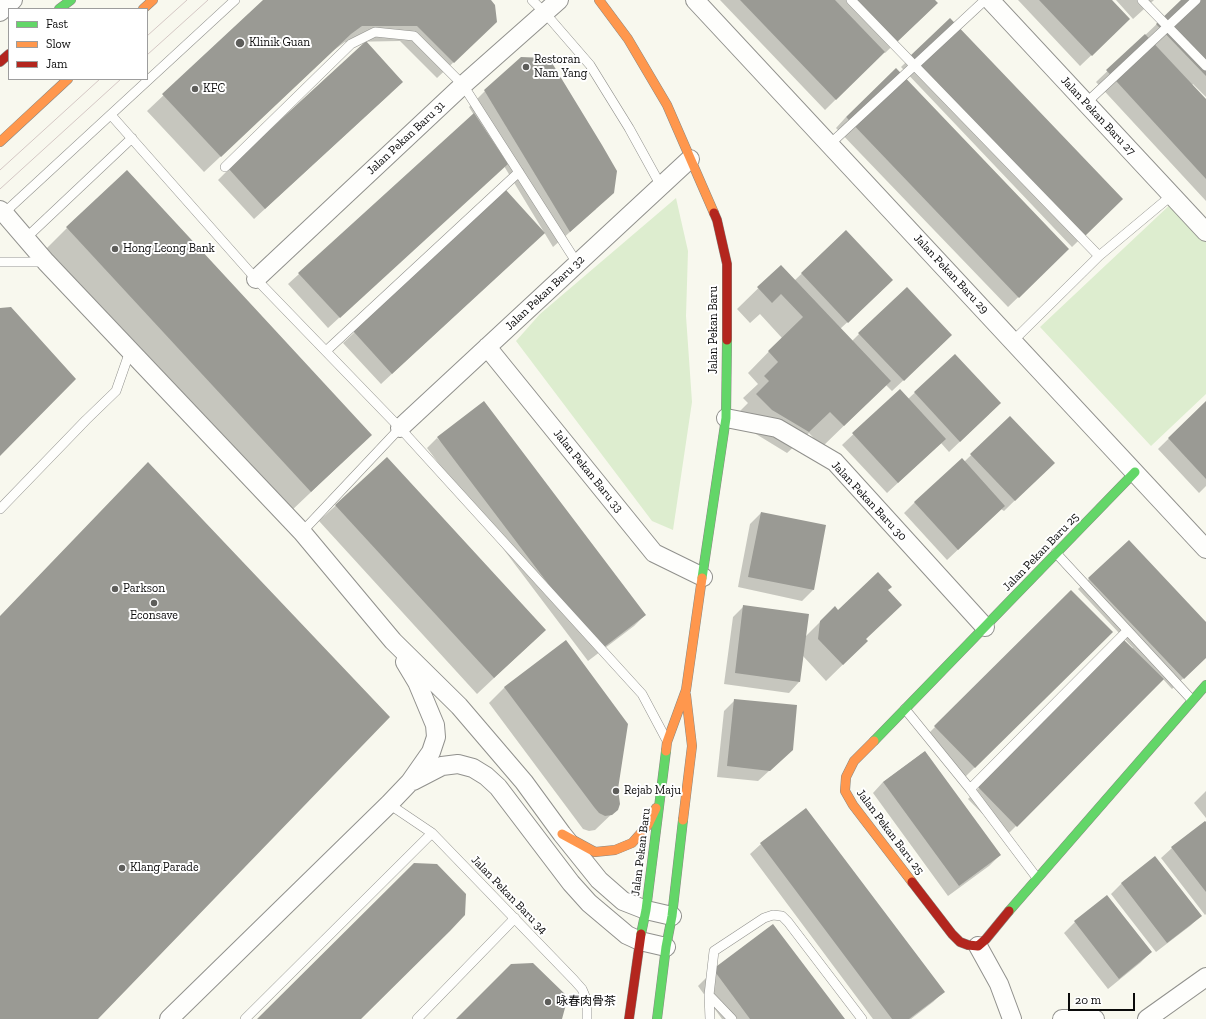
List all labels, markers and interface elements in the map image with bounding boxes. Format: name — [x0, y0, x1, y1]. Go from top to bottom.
legend — [8, 8, 148, 80]
text: Fast — [46, 17, 68, 31]
place label: Klinik Guan — [249, 36, 310, 50]
text: Slow — [46, 37, 71, 51]
marker: Klinik Guan — [234, 37, 246, 49]
place label: Restoran Nam Yang — [534, 53, 587, 81]
text: Jam — [46, 57, 67, 71]
marker: Restoran Nam Yang — [521, 62, 531, 72]
street label: Jalan Pekan Baru 27 — [1058, 73, 1138, 159]
place label: KFC — [203, 82, 225, 96]
marker: KFC — [190, 84, 200, 94]
street label: Jalan Pekan Baru 31 — [364, 98, 448, 178]
street label: Jalan Pekan Baru 29 — [910, 231, 992, 317]
place label: Hong Leong Bank — [123, 242, 215, 256]
marker: Hong Leong Bank — [110, 244, 120, 254]
street label: Jalan Pekan Baru 32 — [502, 253, 588, 333]
street label: Jalan Pekan Baru — [707, 286, 721, 374]
street label: Jalan Pekan Baru 33 — [550, 427, 626, 515]
street label: Jalan Pekan Baru 30 — [828, 458, 910, 544]
street label: Jalan Pekan Baru 25 — [1000, 510, 1082, 594]
place label: Parkson — [123, 582, 165, 596]
marker: Parkson — [110, 584, 120, 594]
marker: Econsave — [149, 598, 159, 608]
place label: Econsave — [130, 609, 178, 623]
place label: Rejab Maju — [624, 784, 681, 798]
marker: Rejab Maju — [611, 786, 621, 796]
street label: Jalan Pekan Baru 25 — [853, 786, 927, 878]
street label: Jalan Pekan Baru — [628, 807, 654, 897]
street label: Jalan Pekan Baru 34 — [468, 853, 550, 937]
place label: Klang Parade — [130, 861, 199, 875]
marker: Klang Parade — [117, 863, 127, 873]
scale bar — [1070, 985, 1137, 1011]
text: 20 m — [1075, 993, 1101, 1007]
place label: 咏春肉骨茶 — [556, 995, 616, 1009]
marker: 咏春肉骨茶 — [543, 997, 553, 1007]

